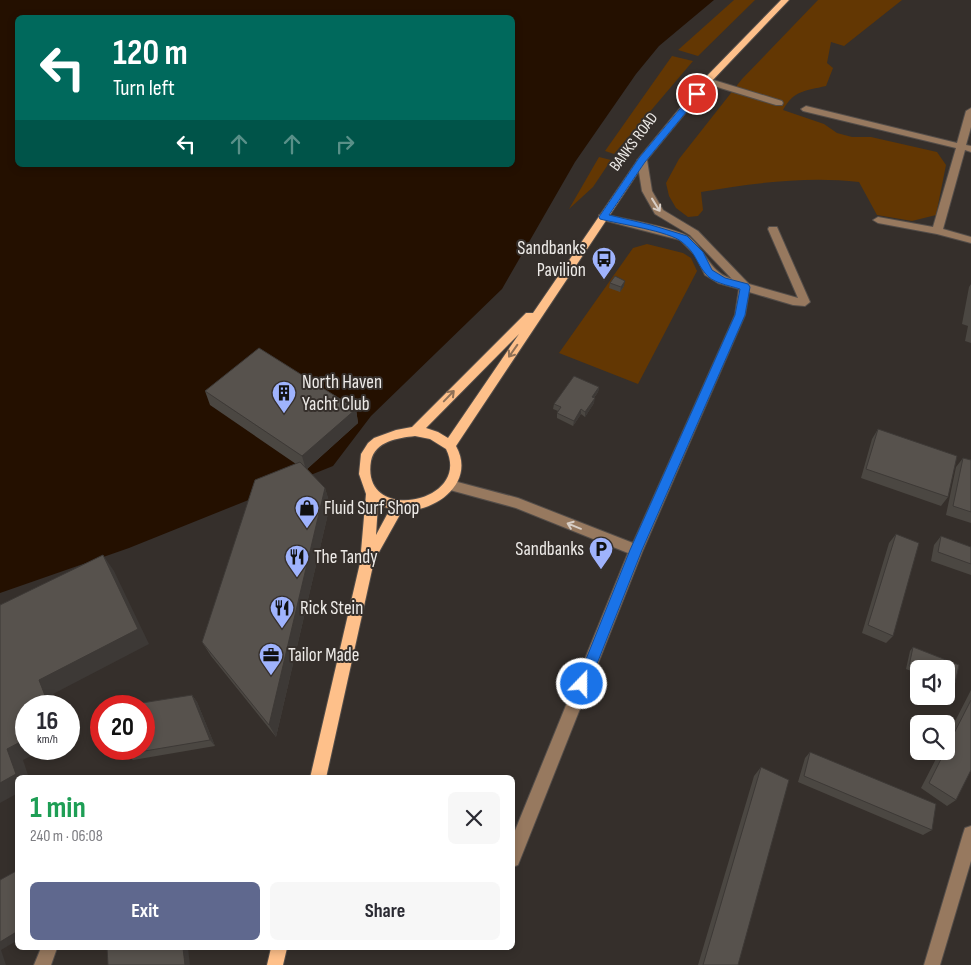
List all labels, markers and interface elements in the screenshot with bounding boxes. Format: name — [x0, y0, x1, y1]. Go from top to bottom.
text: 120 m — [113, 32, 188, 75]
icon: left — [30, 35, 95, 100]
pin — [676, 73, 718, 115]
text: Turn left — [113, 75, 175, 102]
icon: arrive — [683, 80, 711, 108]
street label: BANKS ROAD — [606, 109, 662, 175]
icon: left — [172, 130, 200, 158]
icon: ahead — [225, 130, 253, 158]
icon: ahead — [278, 130, 306, 158]
icon: right — [331, 130, 359, 158]
one-way arrow — [651, 198, 661, 212]
place label: Sandbanks Pavilion — [517, 237, 586, 282]
bus stop icon: Sandbanks Pavilion — [591, 246, 617, 280]
one-way arrow — [508, 344, 518, 358]
place label: North Haven Yacht Club — [302, 371, 382, 416]
building icon: North Haven Yacht Club — [271, 380, 297, 414]
one-way arrow — [443, 391, 455, 403]
shop icon: Fluid Surf Shop — [294, 495, 320, 529]
place label: Fluid Surf Shop — [324, 497, 419, 520]
one-way arrow — [567, 521, 582, 530]
parking icon: Sandbanks — [588, 536, 614, 570]
place label: Sandbanks — [515, 538, 584, 561]
restaurant icon: The Tandy — [284, 544, 310, 578]
place label: The Tandy — [314, 546, 378, 569]
restaurant icon: Rick Stein — [269, 595, 295, 629]
place label: Rick Stein — [300, 597, 363, 620]
office icon: Tailor Made — [258, 642, 284, 676]
place label: Tailor Made — [288, 644, 359, 667]
position arrow — [555, 657, 607, 709]
map controls — [910, 660, 955, 760]
button: sound — [910, 660, 955, 705]
speed limit sign: 20 — [90, 695, 155, 760]
text: 16 — [37, 706, 58, 737]
button: search — [910, 715, 955, 760]
text: km/h — [37, 732, 58, 747]
text: 1 min — [30, 790, 86, 826]
button: close — [448, 792, 500, 844]
text: 240 m · 06:08 — [30, 827, 103, 846]
button: Exit — [30, 882, 260, 940]
button: Share — [270, 882, 500, 940]

